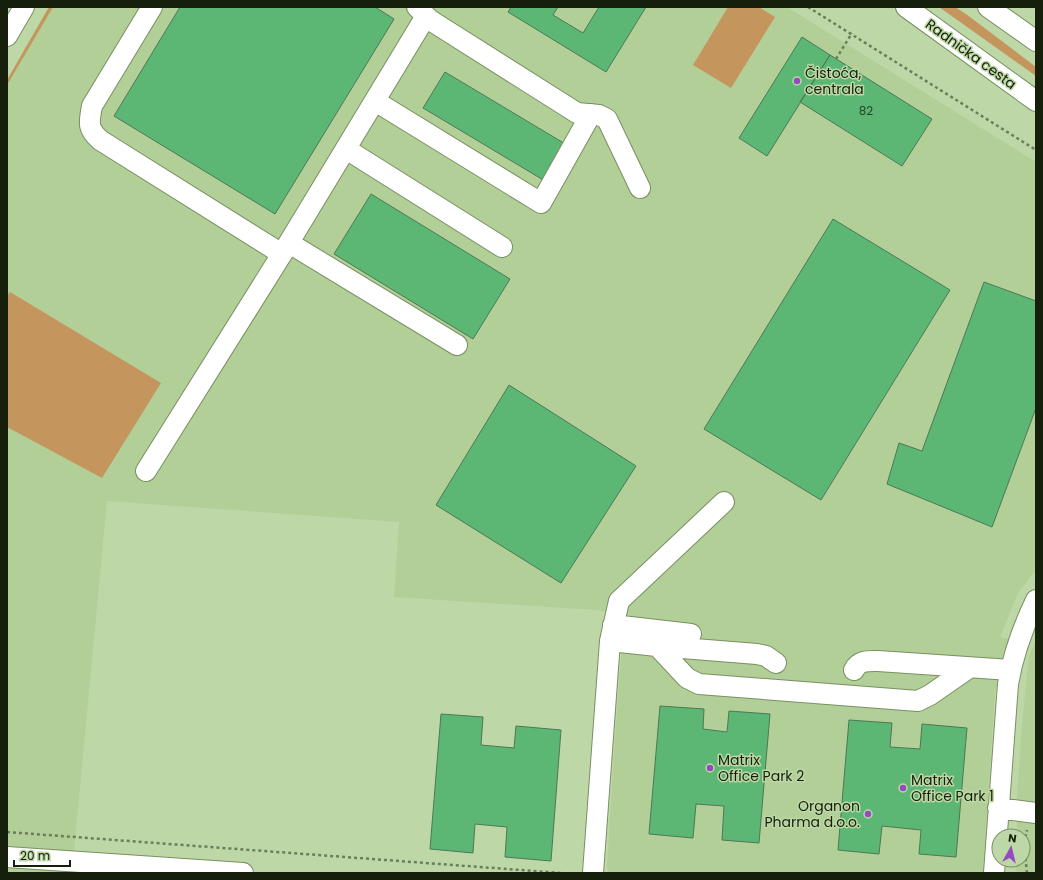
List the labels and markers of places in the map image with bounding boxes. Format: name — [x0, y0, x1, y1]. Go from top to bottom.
place label: Čistoća, centrala — [805, 63, 864, 99]
marker: Čistoća, centrala — [792, 76, 802, 86]
place label: Matrix Office Park 2 — [718, 750, 804, 786]
marker: Matrix Office Park 2 — [705, 763, 715, 773]
place label: Matrix Office Park 1 — [911, 770, 994, 806]
marker: Matrix Office Park 1 — [898, 783, 908, 793]
place label: Organon Pharma d.o.o. — [764, 796, 860, 832]
marker: Organon Pharma d.o.o. — [863, 809, 873, 819]

